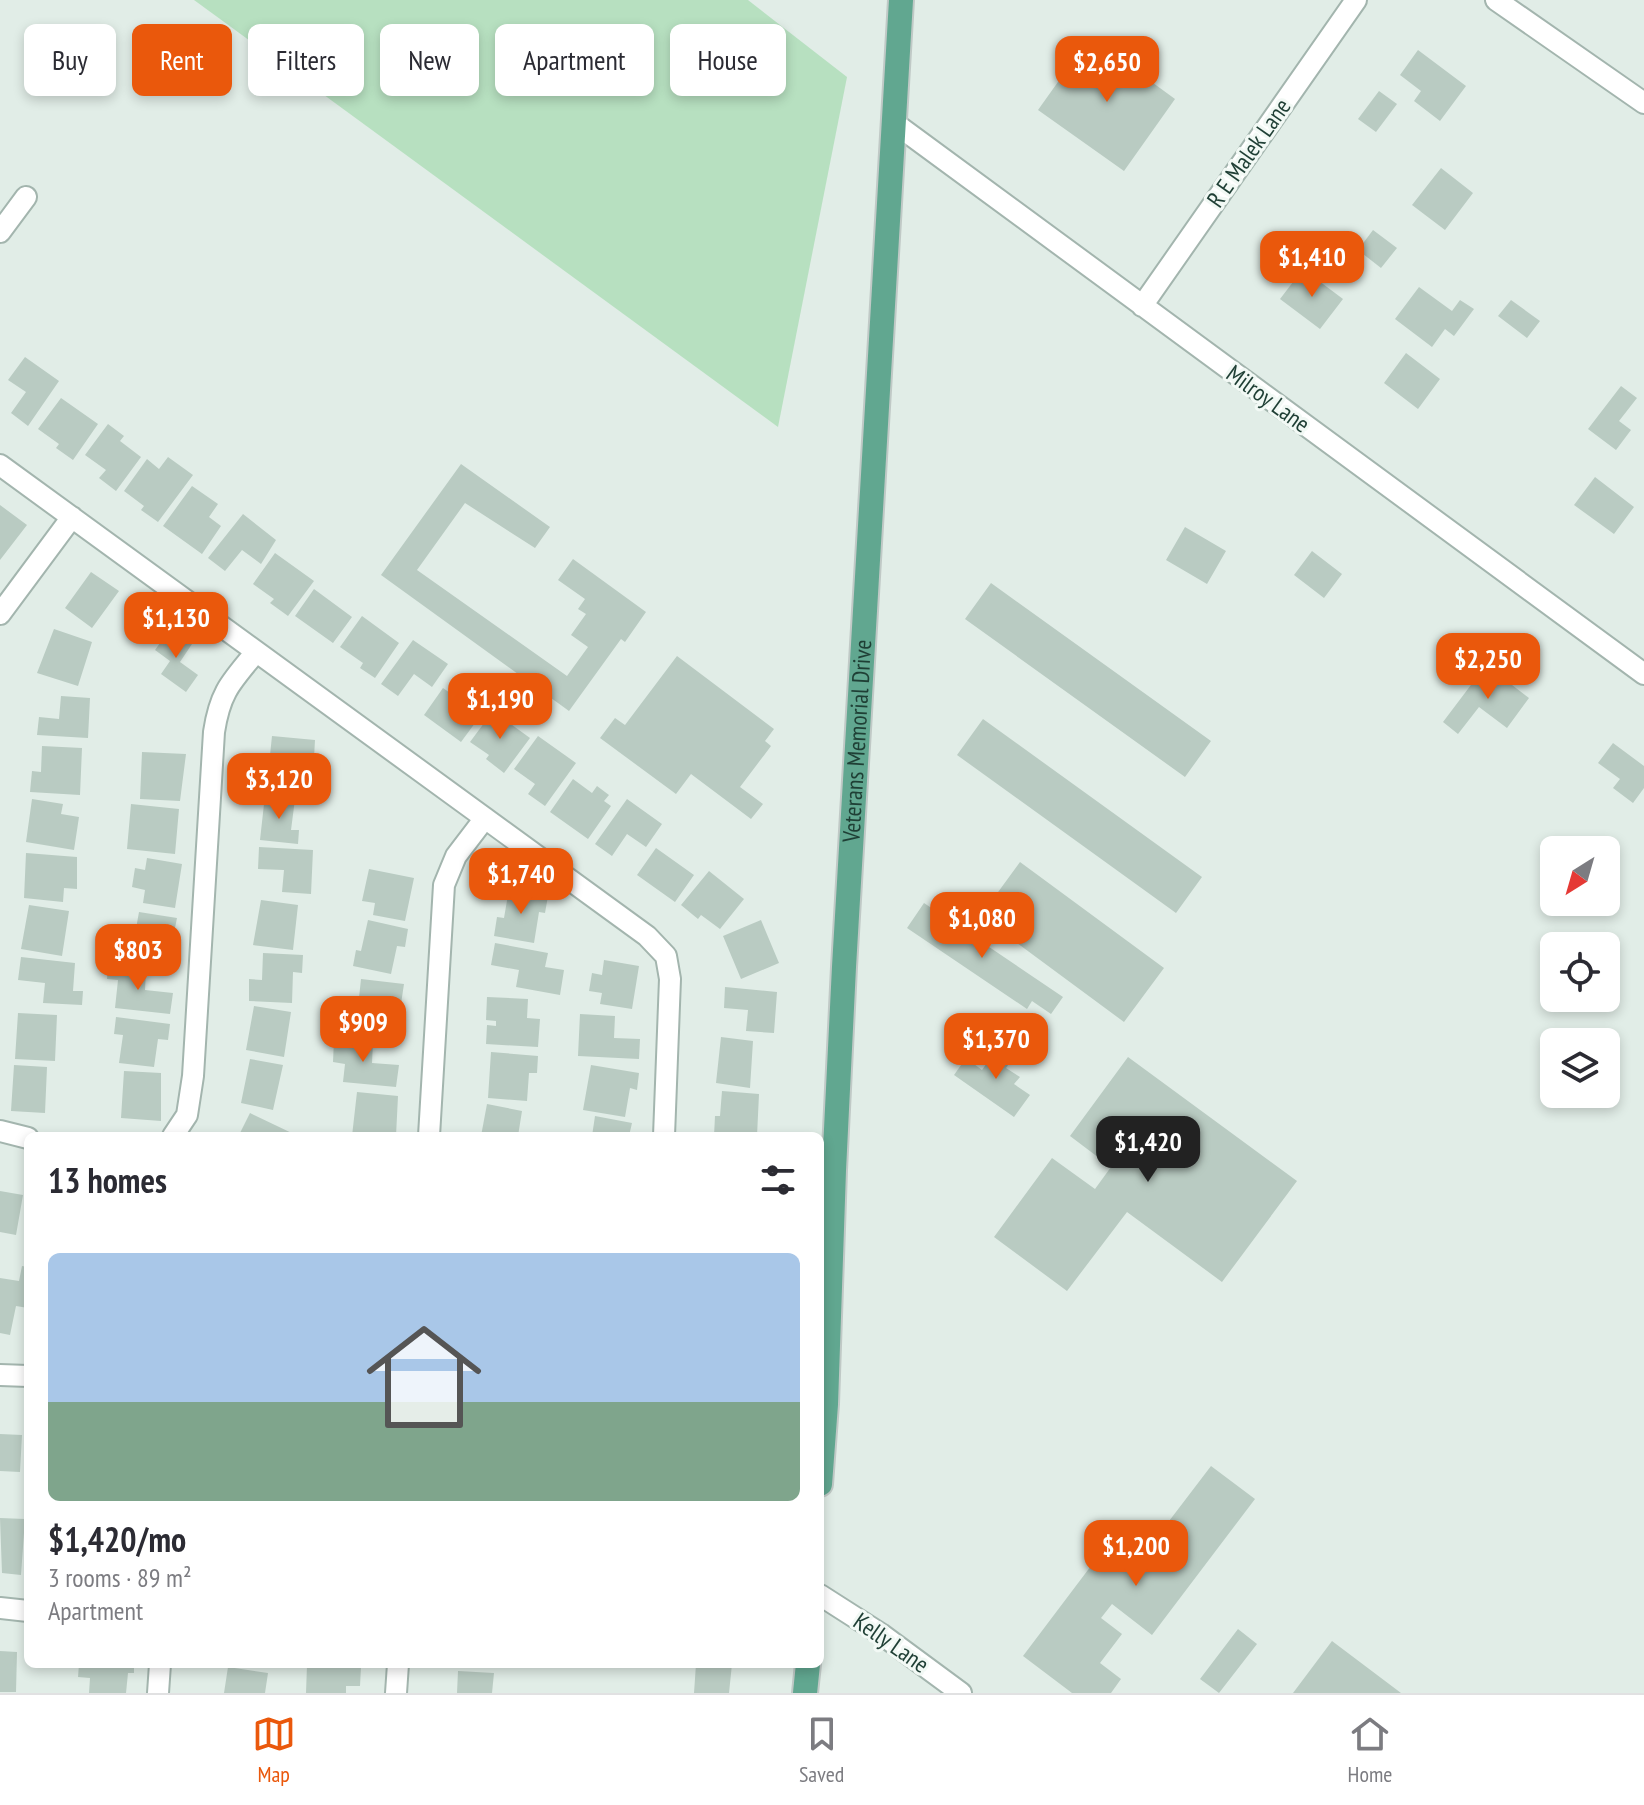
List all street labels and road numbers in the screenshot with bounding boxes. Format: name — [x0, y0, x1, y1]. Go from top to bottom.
street label: R E Malek Lane — [1200, 92, 1297, 213]
street label: Milroy Lane — [1220, 358, 1316, 439]
street label: Veterans Memorial Drive — [835, 639, 878, 844]
street label: Kelly Lane — [848, 1605, 935, 1680]

